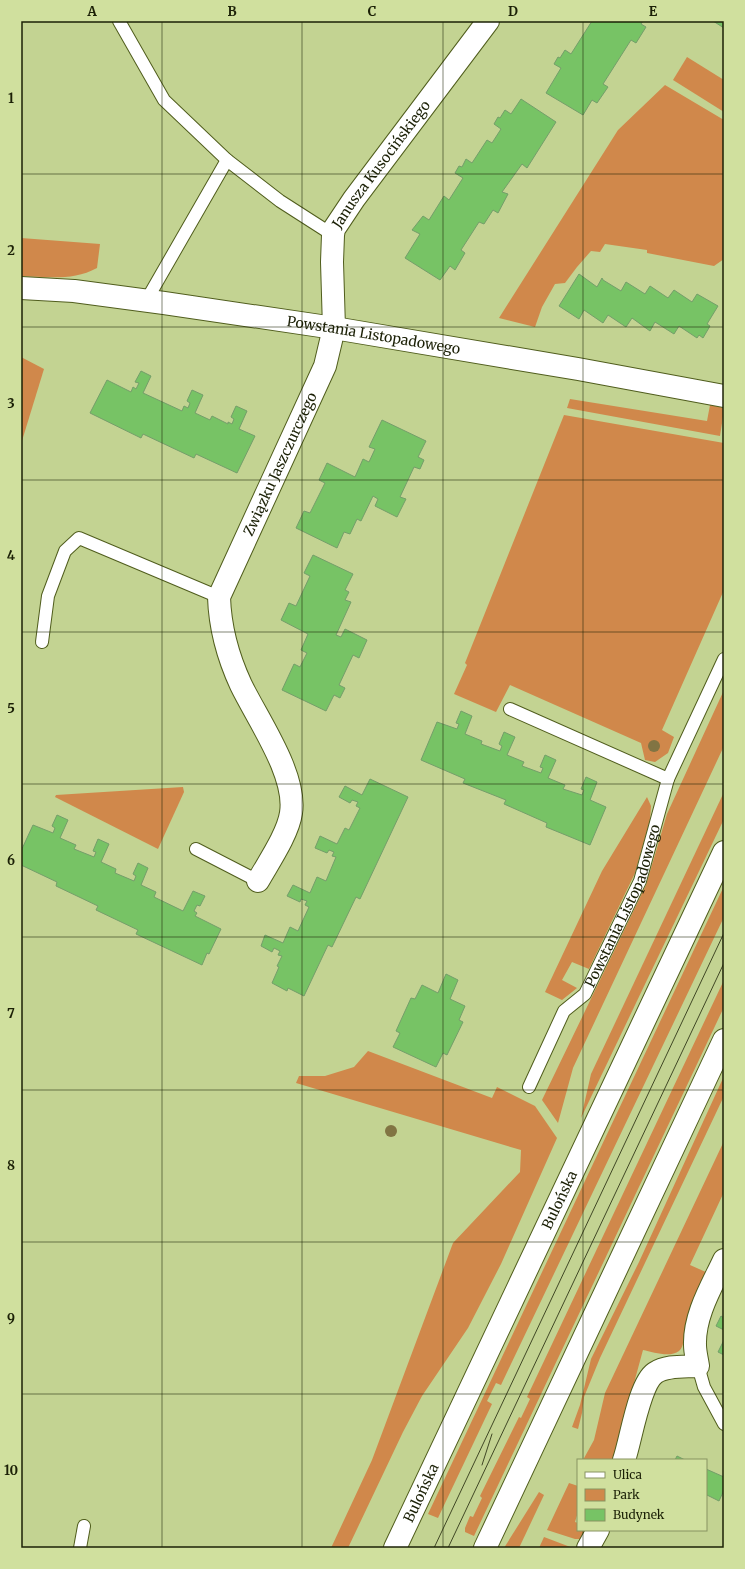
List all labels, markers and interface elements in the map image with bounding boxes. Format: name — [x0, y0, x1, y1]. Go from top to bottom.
text: A — [86, 3, 97, 20]
text: B — [227, 3, 237, 20]
text: C — [368, 3, 377, 20]
text: D — [508, 3, 518, 20]
text: E — [649, 3, 658, 20]
text: 1 — [8, 90, 14, 107]
street label: Janusza Kusocińskiego — [328, 97, 434, 232]
text: 2 — [7, 242, 15, 259]
street label: Powstania Listopadowego — [286, 312, 462, 358]
street label: Związku Jaszczurczego — [239, 389, 321, 539]
text: 3 — [7, 395, 15, 412]
text: 4 — [7, 547, 16, 564]
text: 5 — [7, 700, 15, 717]
street label: Powstania Listopadowego — [581, 822, 664, 990]
text: 6 — [7, 852, 15, 869]
text: 7 — [7, 1005, 15, 1022]
text: 8 — [7, 1157, 15, 1174]
street label: Bulońska — [538, 1167, 581, 1232]
text: 9 — [7, 1310, 15, 1327]
legend — [577, 1459, 707, 1531]
street label: Bulońska — [399, 1460, 443, 1525]
text: 10 — [4, 1462, 18, 1479]
text: Ulica — [613, 1467, 642, 1482]
text: Park — [613, 1487, 640, 1502]
text: Budynek — [613, 1507, 665, 1522]

